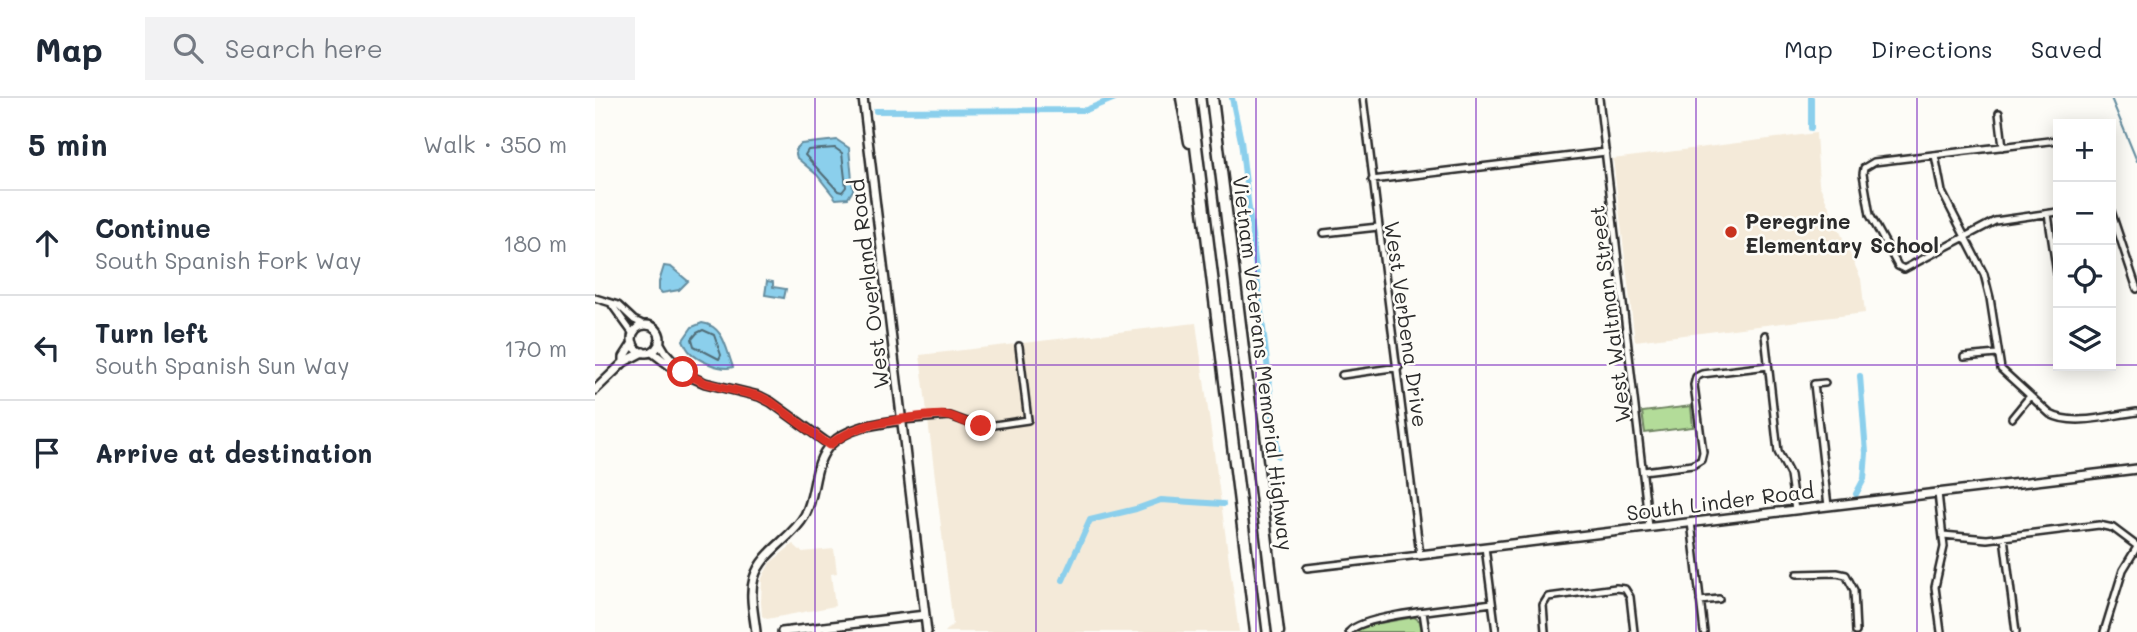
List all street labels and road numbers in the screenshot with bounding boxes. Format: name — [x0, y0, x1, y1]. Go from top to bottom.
street label: Vietnam Veterans Memorial Highway — [1228, 174, 1300, 552]
street label: West Overland Road — [842, 178, 894, 390]
street label: West Waltman Street — [1582, 204, 1636, 424]
street label: West Verbena Drive — [1379, 219, 1435, 429]
street label: South Linder Road — [1625, 476, 1815, 526]

